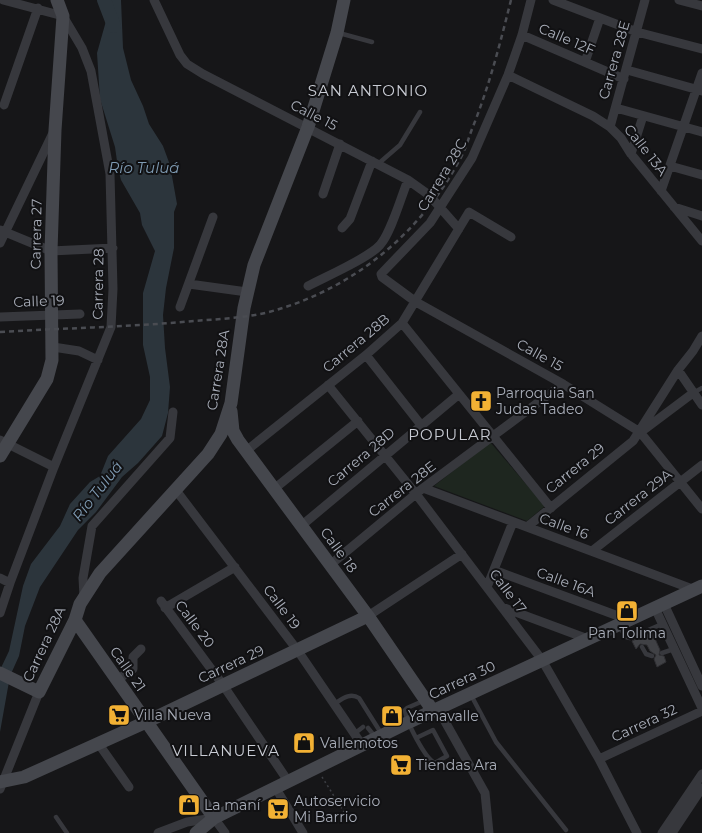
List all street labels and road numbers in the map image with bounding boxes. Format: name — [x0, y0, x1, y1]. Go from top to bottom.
street label: Calle 12F — [536, 19, 598, 59]
street label: Carrera 28E — [594, 19, 634, 101]
street label: Calle 15 — [287, 95, 341, 135]
street label: Calle 13A — [620, 121, 672, 180]
street label: Carrera 28C — [413, 135, 471, 214]
street label: Carrera 27 — [26, 199, 46, 269]
street label: Carrera 28 — [88, 248, 108, 320]
street label: Calle 19 — [13, 291, 65, 311]
street label: Carrera 28B — [319, 310, 393, 376]
street label: Carrera 28A — [203, 327, 233, 412]
street label: Calle 15 — [513, 335, 567, 375]
street label: Carrera 28D — [323, 423, 399, 491]
street label: Carrera 29 — [542, 439, 608, 497]
street label: Carrera 28E — [365, 457, 439, 521]
street label: Carrera 29A — [601, 464, 676, 529]
street label: Calle 16 — [537, 509, 592, 543]
street label: Calle 18 — [317, 524, 362, 576]
street label: Calle 16A — [534, 563, 599, 601]
street label: Calle 17 — [485, 565, 531, 617]
street label: Calle 19 — [259, 581, 305, 633]
street label: Calle 20 — [171, 597, 219, 651]
street label: Carrera 28A — [19, 602, 70, 685]
street label: Carrera 29 — [195, 641, 267, 687]
street label: Calle 21 — [106, 643, 150, 695]
street label: Carrera 30 — [426, 657, 498, 703]
street label: Carrera 32 — [608, 700, 680, 746]

